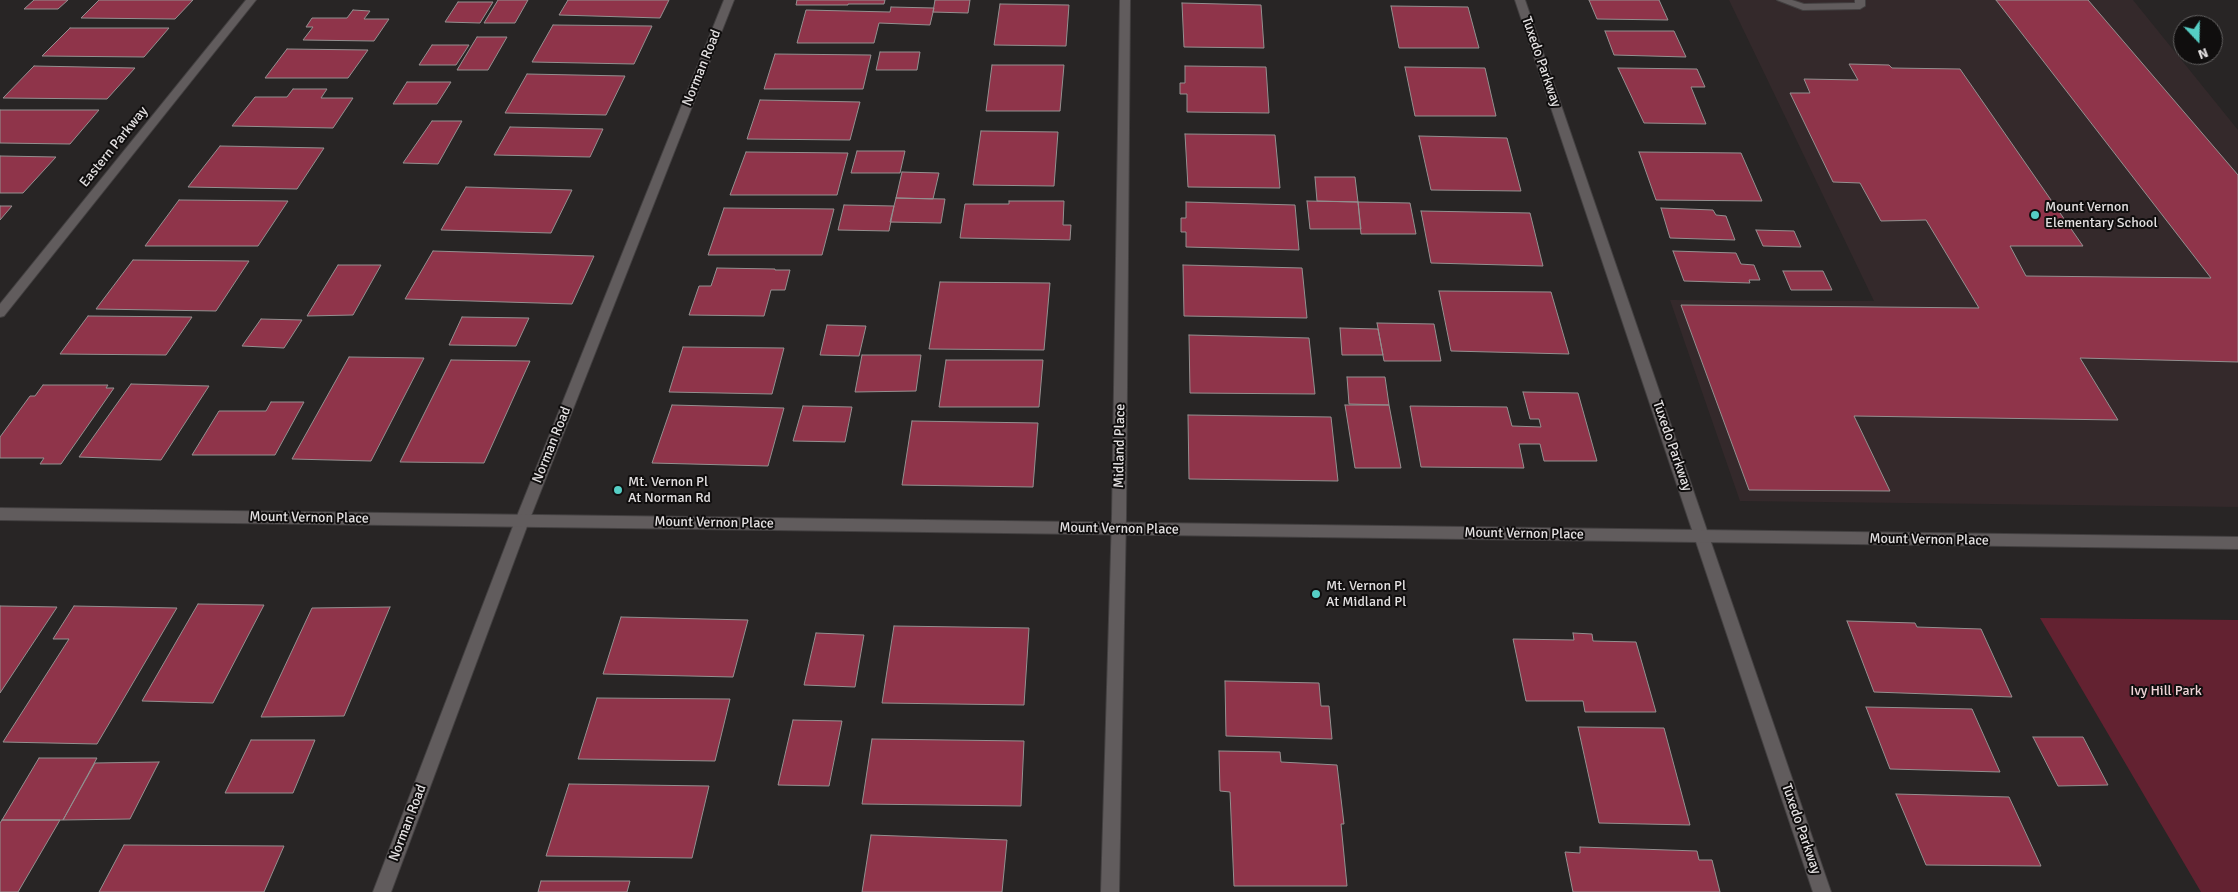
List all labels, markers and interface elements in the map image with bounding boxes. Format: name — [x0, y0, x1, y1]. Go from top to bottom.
street label: Tuxedo Parkway — [1518, 14, 1564, 110]
north arrow — [2173, 15, 2223, 65]
street label: Norman Road — [679, 27, 725, 109]
text: N — [2196, 44, 2211, 63]
street label: Eastern Parkway — [76, 103, 152, 191]
place label: Mount Vernon Elementary School — [2045, 199, 2158, 232]
marker: Mount Vernon Elementary School — [2029, 209, 2041, 221]
street label: Tuxedo Parkway — [1649, 398, 1695, 494]
street label: Norman Road — [529, 404, 575, 486]
street label: Midland Place — [1111, 404, 1129, 488]
place label: Mt. Vernon Pl At Norman Rd — [628, 474, 711, 507]
marker: Mt. Vernon Pl At Norman Rd — [612, 484, 624, 496]
street label: Mount Vernon Place — [249, 509, 369, 527]
street label: Mount Vernon Place — [654, 514, 774, 532]
street label: Mount Vernon Place — [1059, 520, 1179, 538]
street label: Mount Vernon Place — [1464, 525, 1584, 543]
street label: Mount Vernon Place — [1869, 531, 1989, 549]
place label: Mt. Vernon Pl At Midland Pl — [1326, 578, 1406, 610]
marker: Mt. Vernon Pl At Midland Pl — [1310, 588, 1322, 600]
park label: Ivy Hill Park — [2130, 683, 2202, 699]
street label: Tuxedo Parkway — [1778, 781, 1824, 877]
street label: Norman Road — [386, 782, 430, 864]

